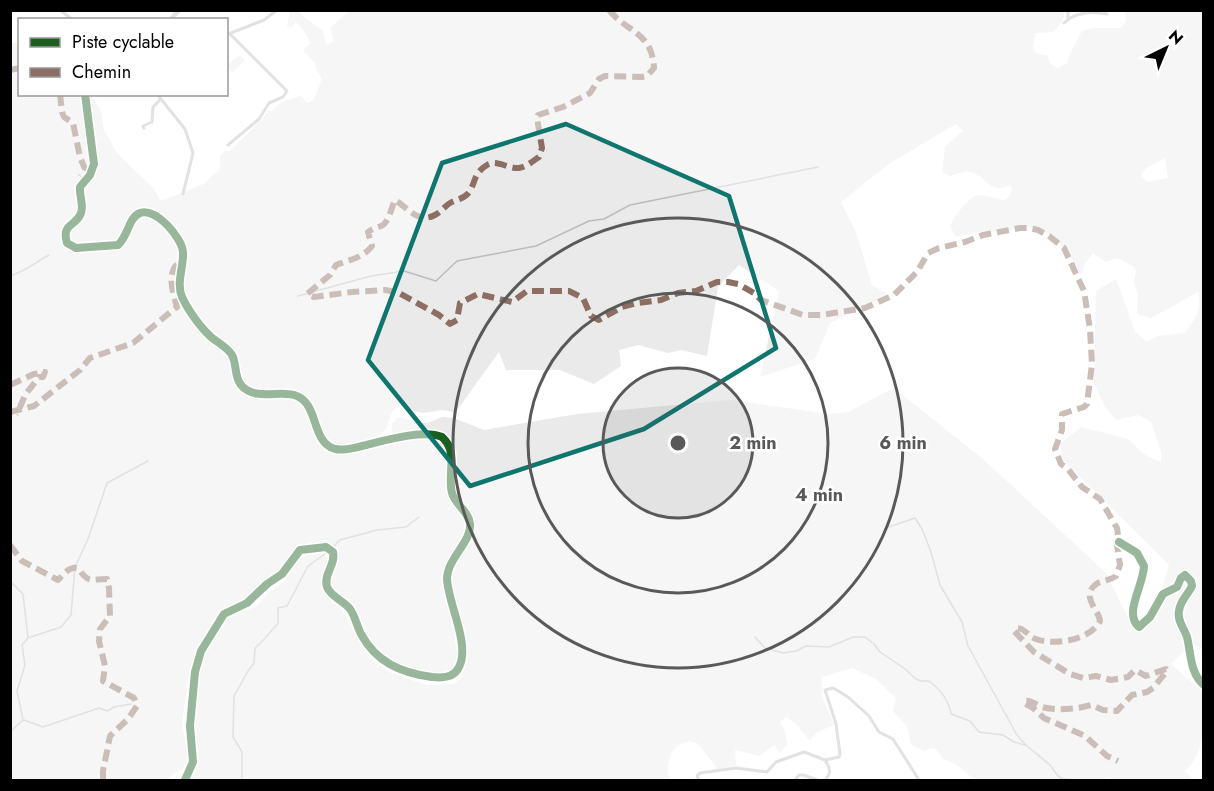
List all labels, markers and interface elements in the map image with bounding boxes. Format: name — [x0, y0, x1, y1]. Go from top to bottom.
legend — [18, 18, 228, 96]
north arrow — [1136, 18, 1196, 78]
text: N — [1163, 25, 1188, 50]
text: Piste cyclable — [72, 29, 174, 55]
text: Chemin — [72, 59, 131, 85]
text: 2 min — [729, 430, 777, 456]
text: 6 min — [879, 430, 927, 456]
centre of rings — [668, 433, 688, 453]
text: 4 min — [795, 482, 843, 508]

